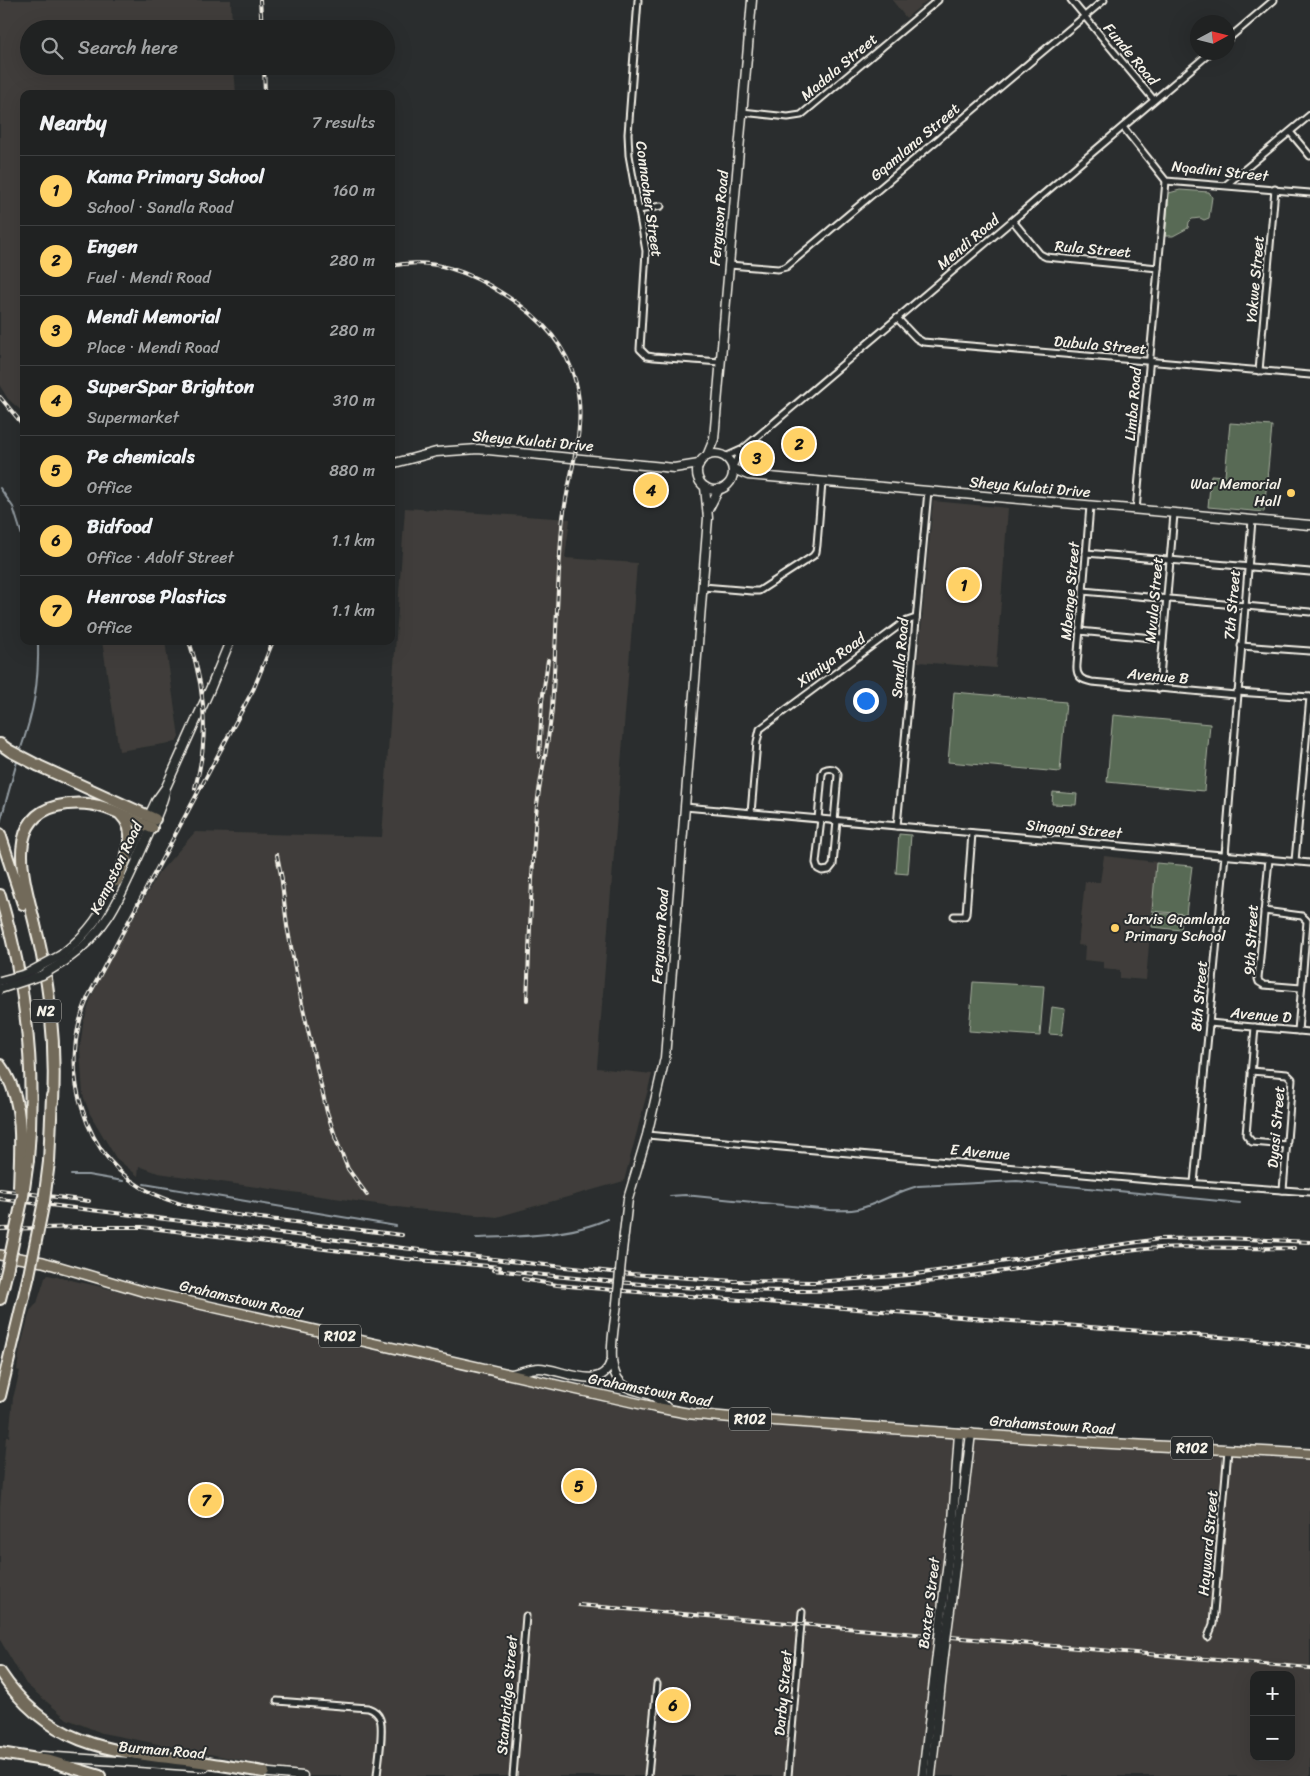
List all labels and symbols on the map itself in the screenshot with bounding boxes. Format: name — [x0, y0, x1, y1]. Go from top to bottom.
north arrow — [1190, 15, 1235, 60]
street label: Funde Road — [1097, 17, 1166, 92]
street label: Madala Street — [794, 26, 884, 107]
street label: Gqamlana Street — [864, 96, 966, 188]
street label: Connacher Street — [628, 139, 670, 259]
street label: Nqadini Street — [1170, 153, 1271, 189]
street label: Ferguson Road — [702, 168, 736, 267]
street label: Mendi Road — [931, 207, 1006, 276]
street label: Rula Street — [1054, 233, 1133, 265]
street label: Yokwe Street — [1238, 234, 1272, 324]
street label: Dubula Street — [1053, 328, 1148, 362]
street label: Limba Road — [1117, 365, 1149, 442]
street label: Sheya Kulati Drive — [471, 423, 595, 459]
pin: 2 — [783, 425, 815, 463]
pin: 3 — [741, 439, 773, 477]
street label: Sheya Kulati Drive — [968, 469, 1092, 505]
pin: 4 — [635, 471, 667, 509]
place label: War Memorial Hall — [1190, 471, 1282, 514]
marker: War Memorial Hall — [1285, 487, 1297, 499]
street label: Mbenge Street — [1053, 540, 1087, 641]
street label: Mvula Street — [1137, 556, 1171, 644]
pin: 1 — [948, 566, 980, 604]
street label: 7th Street — [1216, 568, 1248, 641]
street label: Sandla Road — [884, 616, 917, 699]
street label: Ximiya Road — [790, 625, 872, 695]
street label: Avenue B — [1125, 660, 1190, 692]
your location — [853, 688, 879, 714]
street label: Singapi Street — [1025, 812, 1124, 846]
street label: Kempston Road — [82, 816, 150, 919]
street label: Ferguson Road — [644, 886, 676, 984]
street label: 9th Street — [1236, 903, 1266, 976]
place label: Jarvis Gqamlana Primary School — [1124, 906, 1230, 949]
marker: Jarvis Gqamlana Primary School — [1109, 922, 1121, 934]
street label: 8th Street — [1183, 959, 1215, 1032]
road number: N2 — [31, 999, 61, 1022]
street label: Avenue D — [1229, 999, 1292, 1031]
street label: Dyasi Street — [1259, 1084, 1293, 1169]
street label: E Avenue — [949, 1136, 1011, 1168]
street label: Grahamstown Road — [177, 1272, 306, 1326]
road number: R102 — [319, 1324, 361, 1348]
street label: Grahamstown Road — [586, 1365, 715, 1415]
road number: R102 — [729, 1408, 771, 1430]
street label: Grahamstown Road — [989, 1408, 1117, 1442]
road number: R102 — [1171, 1436, 1213, 1460]
pin: 5 — [563, 1467, 595, 1505]
pin: 7 — [190, 1481, 222, 1519]
street label: Hayward Street — [1190, 1489, 1226, 1597]
street label: Baxter Street — [910, 1555, 948, 1650]
street label: Stanbridge Street — [489, 1633, 525, 1756]
street label: Darby Street — [766, 1648, 800, 1737]
pin: 6 — [657, 1686, 689, 1724]
street label: Burman Road — [118, 1733, 207, 1767]

